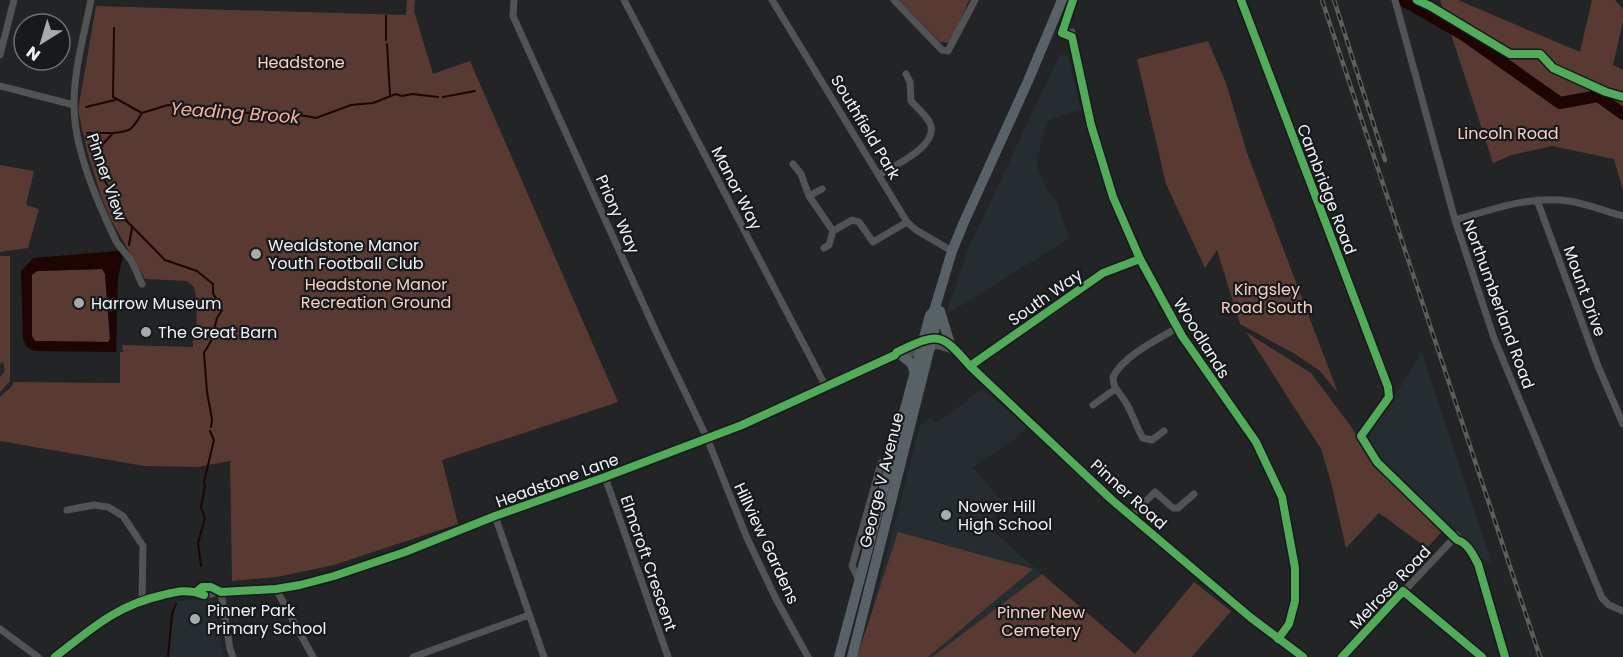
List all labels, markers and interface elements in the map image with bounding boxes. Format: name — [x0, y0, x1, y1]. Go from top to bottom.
north arrow — [12, 12, 72, 72]
text: N — [22, 41, 45, 66]
park label: Headstone — [257, 51, 345, 74]
street label: Southfield Park — [825, 71, 906, 185]
water label: Yeading Brook — [170, 96, 301, 130]
street label: Cambridge Road — [1291, 121, 1362, 258]
park label: Lincoln Road — [1457, 122, 1559, 145]
street label: Pinner View — [81, 130, 132, 224]
street label: Manor Way — [706, 143, 767, 234]
street label: Priory Way — [590, 171, 645, 257]
street label: Northumberland Road — [1457, 216, 1540, 392]
place label: Wealdstone Manor Youth Football Club — [268, 234, 424, 275]
street label: Mount Drive — [1558, 243, 1612, 340]
marker: Wealdstone Manor Youth Football Club — [249, 247, 263, 261]
street label: South Way — [1004, 263, 1087, 331]
park label: Headstone Manor Recreation Ground — [301, 273, 451, 314]
park label: Kingsley Road South — [1221, 278, 1313, 319]
place label: Harrow Museum — [91, 292, 221, 315]
street label: Woodlands — [1168, 294, 1235, 383]
marker: Harrow Museum — [72, 296, 86, 310]
place label: The Great Barn — [158, 321, 277, 344]
marker: The Great Barn — [139, 325, 153, 339]
street label: George V Avenue — [854, 410, 909, 550]
street label: Headstone Lane — [492, 448, 622, 513]
street label: Pinner Road — [1086, 454, 1172, 535]
street label: Hillview Gardens — [728, 479, 805, 608]
street label: Elmcroft Crescent — [615, 492, 683, 634]
place label: Nower Hill High School — [958, 495, 1052, 536]
marker: Nower Hill High School — [939, 508, 953, 522]
street label: Melrose Road — [1345, 541, 1436, 634]
place label: Pinner Park Primary School — [207, 599, 326, 640]
park label: Pinner New Cemetery — [997, 601, 1085, 642]
marker: Pinner Park Primary School — [188, 612, 202, 626]

